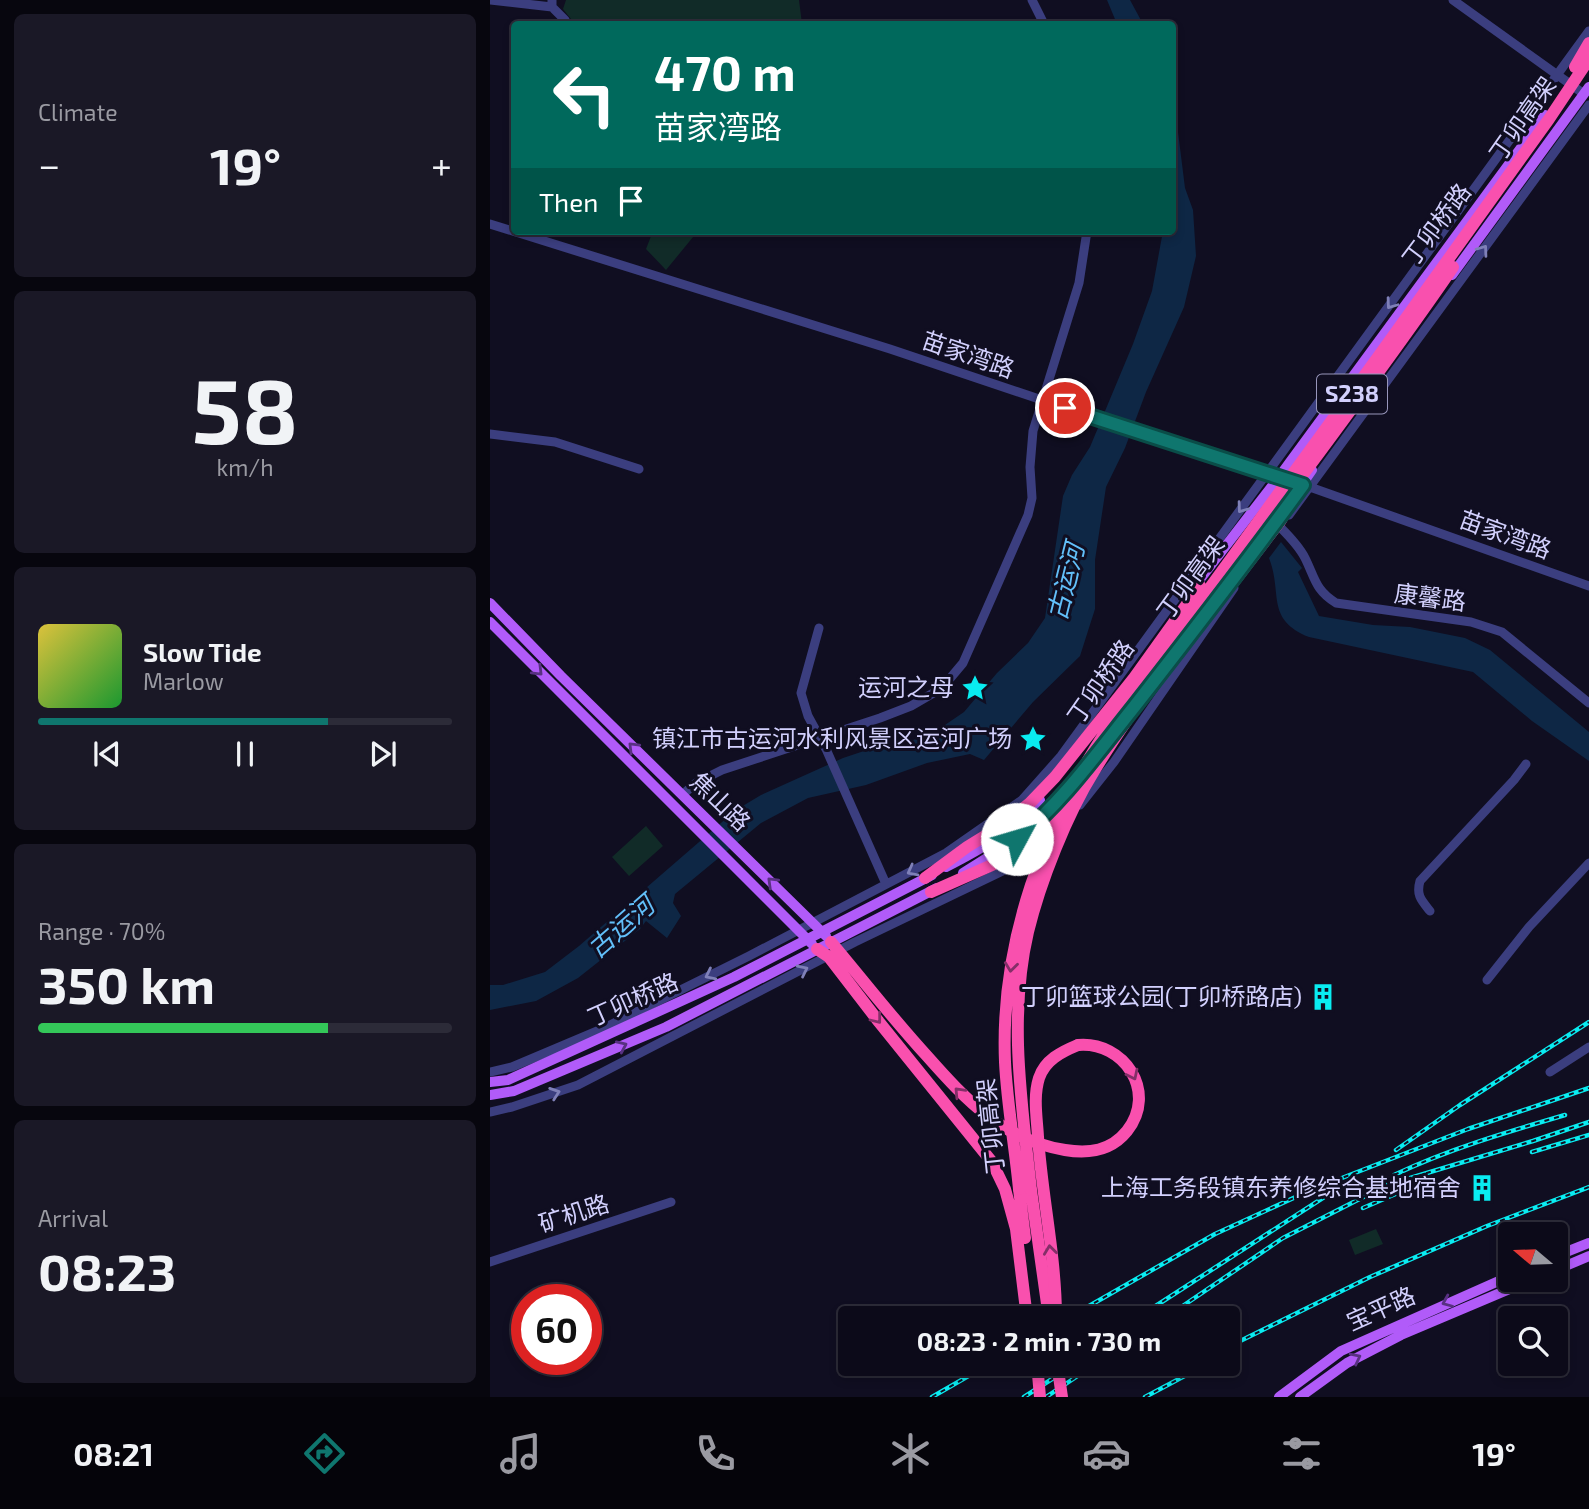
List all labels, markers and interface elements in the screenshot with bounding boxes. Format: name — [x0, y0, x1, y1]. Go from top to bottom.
text: 470 m — [654, 42, 796, 101]
icon: left — [539, 49, 630, 140]
street label: 丁卯高架 — [1482, 71, 1561, 166]
text: Climate — [38, 98, 118, 126]
text: 苗家湾路 — [654, 107, 782, 145]
text: 19° — [210, 133, 281, 195]
text: − — [38, 141, 60, 187]
text: + — [431, 141, 452, 187]
street label: 丁卯桥路 — [1395, 177, 1476, 271]
icon: arrive — [612, 182, 650, 220]
text: Then — [539, 186, 598, 217]
one-way arrow — [1474, 245, 1487, 258]
one-way arrow — [1387, 297, 1399, 309]
street label: 苗家湾路 — [918, 324, 1019, 383]
text: 58 — [192, 353, 298, 462]
road number: S238 — [1317, 374, 1387, 414]
pin — [1035, 378, 1095, 438]
icon: arrive — [1046, 389, 1084, 427]
text: km/h — [216, 453, 274, 481]
one-way arrow — [1238, 500, 1250, 513]
street label: 苗家湾路 — [1455, 504, 1556, 564]
street label: 丁卯高架 — [1150, 530, 1230, 624]
water label: 古运河 — [1040, 535, 1090, 623]
street label: 康馨路 — [1393, 578, 1468, 615]
street label: 丁卯桥路 — [1060, 634, 1139, 729]
text: Slow Tide — [143, 636, 262, 667]
one-way arrow — [529, 663, 542, 676]
text: Marlow — [143, 667, 224, 695]
place label: 运河之母 — [858, 672, 954, 701]
place icon: 运河之母 — [960, 673, 990, 703]
place label: 镇江市古运河水利风景区运河广场 — [652, 723, 1012, 752]
place icon: 镇江市古运河水利风景区运河广场 — [1018, 724, 1048, 754]
icon: previous — [88, 735, 126, 773]
icon: pause — [226, 735, 264, 773]
icon: next — [364, 735, 402, 773]
one-way arrow — [629, 742, 642, 755]
street label: 焦山路 — [685, 765, 757, 836]
position arrow — [980, 802, 1054, 876]
one-way arrow — [907, 862, 919, 876]
one-way arrow — [767, 877, 780, 890]
water label: 古运河 — [580, 885, 663, 963]
text: Range · 70% — [38, 917, 165, 945]
text: 350 km — [38, 952, 215, 1014]
one-way arrow — [1004, 961, 1019, 973]
one-way arrow — [796, 964, 808, 978]
street label: 丁卯桥路 — [583, 966, 682, 1031]
one-way arrow — [705, 967, 717, 981]
place label: 丁卯篮球公园(丁卯桥路店) — [1021, 981, 1302, 1010]
building icon: 丁卯篮球公园(丁卯桥路店) — [1308, 982, 1338, 1012]
one-way arrow — [868, 1011, 881, 1023]
one-way arrow — [615, 1040, 628, 1054]
one-way arrow — [1125, 1068, 1138, 1081]
street label: 丁卯高架 — [970, 1077, 1009, 1175]
one-way arrow — [549, 1087, 561, 1101]
one-way arrow — [955, 1087, 967, 1100]
place label: 上海工务段镇东养修综合基地宿舍 — [1101, 1172, 1461, 1201]
building icon: 上海工务段镇东养修综合基地宿舍 — [1467, 1173, 1497, 1203]
street label: 矿机路 — [535, 1188, 612, 1237]
text: Arrival — [38, 1204, 108, 1232]
north arrow — [1498, 1222, 1568, 1292]
map controls — [1498, 1222, 1568, 1376]
text: 08:23 — [38, 1239, 176, 1301]
one-way arrow — [1043, 1244, 1058, 1256]
street label: 宝平路 — [1342, 1280, 1419, 1336]
speed limit sign: 60 — [511, 1284, 602, 1375]
one-way arrow — [1442, 1294, 1455, 1308]
button: search — [1498, 1306, 1568, 1376]
text: 08:23 · 2 min · 730 m — [917, 1325, 1161, 1356]
one-way arrow — [1349, 1353, 1361, 1366]
icon: directions — [300, 1429, 349, 1478]
icon: music — [496, 1429, 545, 1478]
icon: phone — [691, 1429, 740, 1478]
icon: climate — [886, 1429, 935, 1478]
icon: car — [1082, 1429, 1131, 1478]
icon: filters — [1277, 1429, 1326, 1478]
text: 08:21 — [73, 1434, 154, 1472]
text: 19° — [1472, 1434, 1516, 1472]

